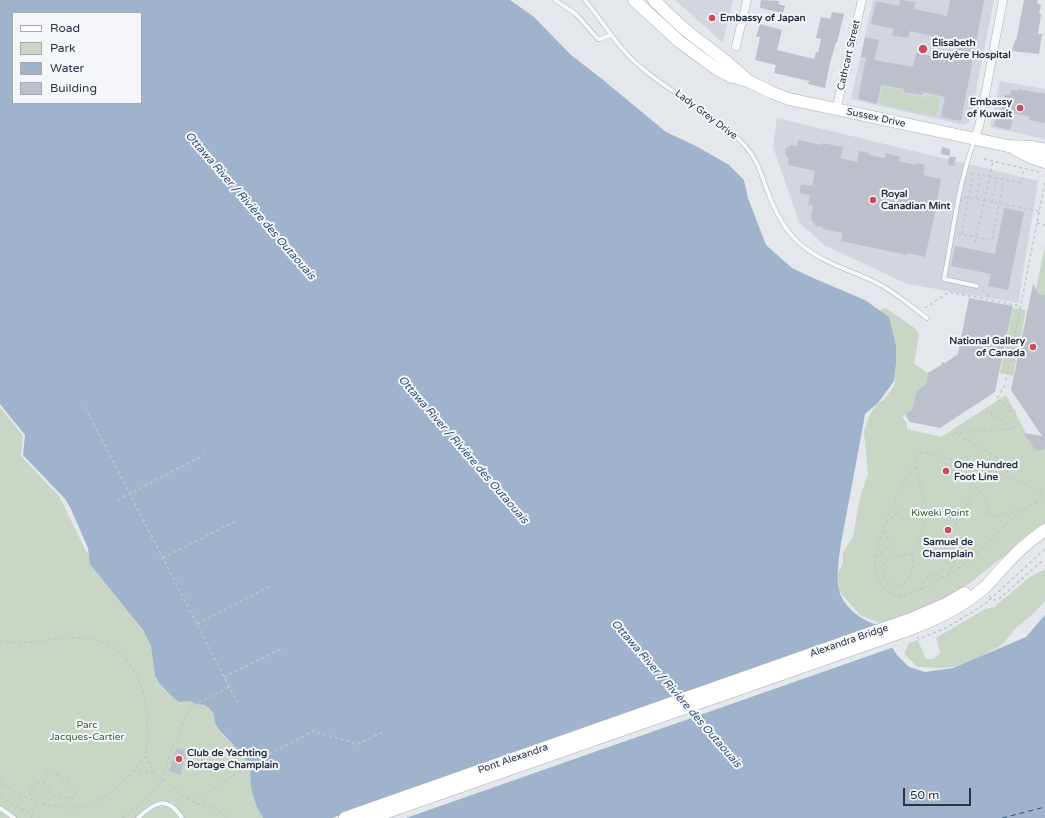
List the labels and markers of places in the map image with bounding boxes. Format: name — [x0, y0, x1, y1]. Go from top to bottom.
place label: Embassy of Japan — [720, 12, 806, 24]
marker: Embassy of Japan — [707, 13, 717, 23]
place label: Élisabeth Bruyère Hospital — [932, 37, 1011, 60]
marker: Élisabeth Bruyère Hospital — [917, 43, 929, 55]
place label: Embassy of Kuwait — [967, 96, 1012, 120]
marker: Embassy of Kuwait — [1015, 103, 1025, 113]
place label: Royal Canadian Mint — [881, 188, 950, 212]
marker: Royal Canadian Mint — [868, 195, 878, 205]
place label: National Gallery of Canada — [949, 335, 1025, 358]
marker: National Gallery of Canada — [1028, 342, 1038, 352]
place label: One Hundred Foot Line — [954, 459, 1018, 482]
marker: One Hundred Foot Line — [941, 466, 951, 476]
marker: Samuel de Champlain — [943, 525, 953, 535]
place label: Samuel de Champlain — [923, 536, 973, 560]
place label: Club de Yachting Portage Champlain — [187, 747, 278, 770]
marker: Club de Yachting Portage Champlain — [174, 754, 184, 764]

